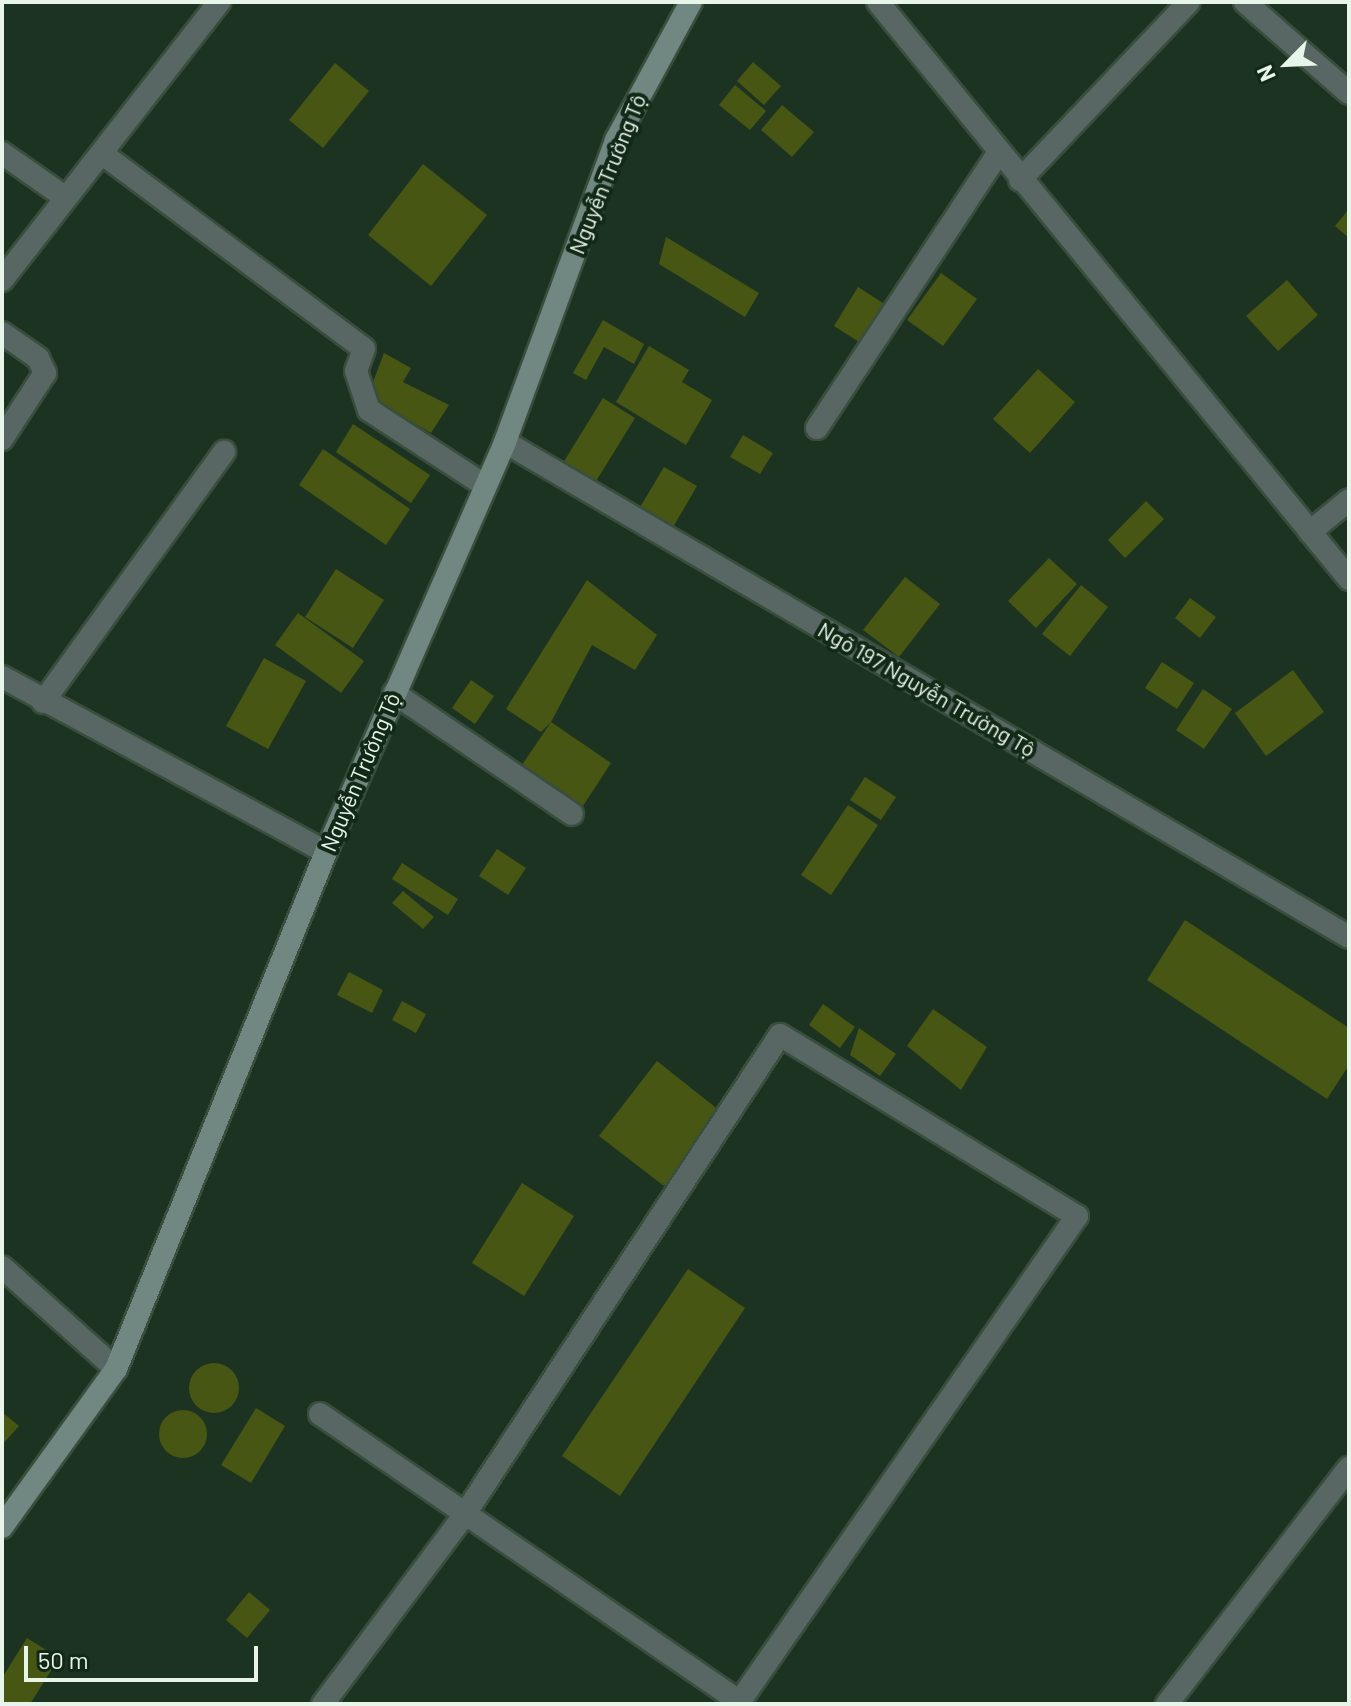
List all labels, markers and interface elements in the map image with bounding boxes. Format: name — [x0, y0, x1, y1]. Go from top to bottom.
north arrow — [1247, 24, 1327, 104]
text: N — [1250, 62, 1280, 86]
street label: Nguyễn Trường Tộ — [563, 90, 651, 258]
street label: Ngõ 197 Nguyễn Trường Tộ — [814, 616, 1040, 762]
street label: Nguyễn Trường Tộ — [315, 689, 405, 855]
scale bar — [28, 1630, 262, 1680]
text: 50 m — [38, 1645, 89, 1674]

